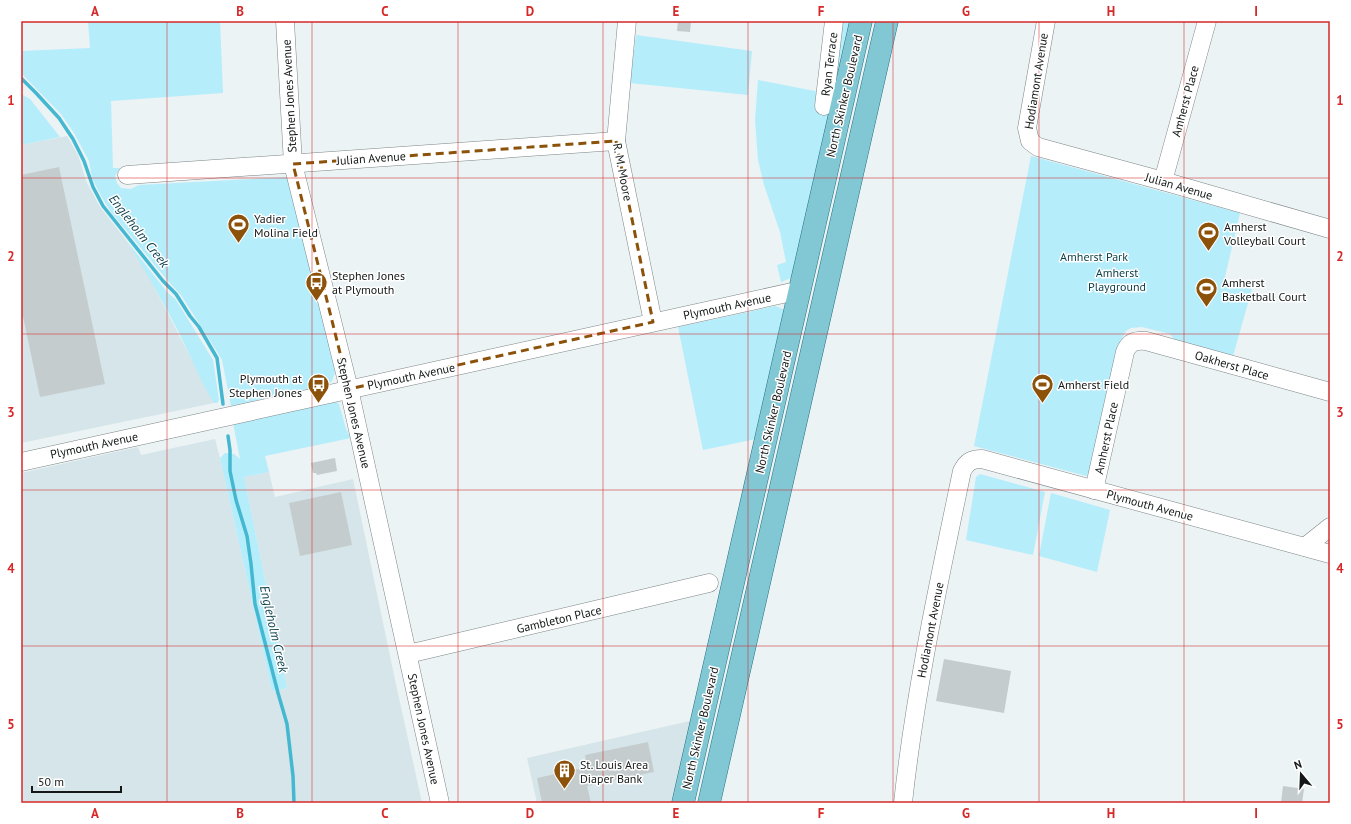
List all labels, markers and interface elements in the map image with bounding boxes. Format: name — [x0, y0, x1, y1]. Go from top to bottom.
text: A — [91, 3, 99, 20]
text: B — [236, 3, 244, 20]
text: C — [381, 3, 389, 20]
text: D — [526, 3, 534, 20]
text: E — [673, 3, 680, 20]
text: F — [818, 3, 825, 20]
text: G — [962, 3, 970, 20]
text: H — [1107, 3, 1115, 20]
text: I — [1254, 3, 1258, 20]
street label: Ryan Terrace — [818, 31, 840, 97]
street label: Hodiamont Avenue — [1021, 32, 1051, 130]
street label: North Skinker Boulevard — [823, 33, 865, 159]
street label: Stephen Jones Avenue — [279, 39, 299, 153]
street label: Amherst Place — [1168, 64, 1202, 138]
text: 1 — [7, 92, 15, 109]
text: 1 — [1336, 92, 1344, 109]
street label: R. M. Moore — [610, 142, 636, 202]
street label: Julian Avenue — [335, 148, 406, 168]
street label: Julian Avenue — [1143, 169, 1214, 203]
water label: Engleholm Creek — [105, 191, 174, 272]
place label: Yadier Molina Field — [254, 211, 318, 240]
sports icon: Yadier Molina Field — [226, 212, 252, 245]
place label: Amherst Volleyball Court — [1223, 219, 1305, 248]
sports icon: Amherst Volleyball Court — [1196, 220, 1222, 253]
text: 2 — [7, 248, 15, 265]
text: 2 — [1336, 248, 1344, 265]
park label: Amherst Park — [1060, 249, 1128, 264]
park label: Amherst Playground — [1088, 265, 1146, 294]
place label: Stephen Jones at Plymouth — [332, 268, 405, 297]
bus stop icon: Stephen Jones at Plymouth — [304, 269, 330, 302]
place label: Amherst Basketball Court — [1222, 275, 1306, 304]
sports icon: Amherst Basketball Court — [1193, 276, 1219, 309]
street label: Plymouth Avenue — [682, 289, 772, 323]
street label: Oakherst Place — [1193, 347, 1271, 383]
street label: North Skinker Boulevard — [752, 349, 794, 475]
street label: Stephen Jones Avenue — [334, 356, 374, 470]
street label: Plymouth Avenue — [366, 359, 456, 393]
place label: Plymouth at Stephen Jones — [229, 371, 302, 400]
sports icon: Amherst Field — [1030, 371, 1056, 404]
bus stop icon: Plymouth at Stephen Jones — [305, 372, 331, 405]
place label: Amherst Field — [1058, 377, 1129, 392]
street label: Amherst Place — [1091, 401, 1121, 475]
text: 3 — [7, 404, 15, 421]
text: 3 — [1336, 404, 1344, 421]
street label: Plymouth Avenue — [49, 428, 139, 462]
street label: Plymouth Avenue — [1105, 486, 1195, 524]
text: 4 — [7, 560, 15, 577]
text: 4 — [1336, 560, 1344, 577]
street label: Hodiamont Avenue — [913, 581, 947, 679]
water label: Engleholm Creek — [256, 584, 293, 675]
street label: Gambleton Place — [515, 602, 603, 636]
street label: North Skinker Boulevard — [679, 665, 721, 791]
street label: Stephen Jones Avenue — [405, 672, 443, 786]
text: 5 — [7, 716, 15, 733]
text: 5 — [1336, 716, 1344, 733]
north arrow — [1281, 754, 1321, 794]
place label: St. Louis Area Diaper Bank — [580, 757, 648, 786]
text: N — [1292, 757, 1303, 772]
building icon: St. Louis Area Diaper Bank — [551, 758, 577, 791]
scale bar — [32, 768, 121, 794]
text: 50 m — [38, 774, 64, 789]
text: A — [91, 805, 99, 822]
text: B — [236, 805, 244, 822]
text: C — [381, 805, 389, 822]
text: D — [526, 805, 534, 822]
text: E — [673, 805, 680, 822]
text: F — [818, 805, 825, 822]
text: G — [962, 805, 970, 822]
text: H — [1107, 805, 1115, 822]
text: I — [1254, 805, 1258, 822]

